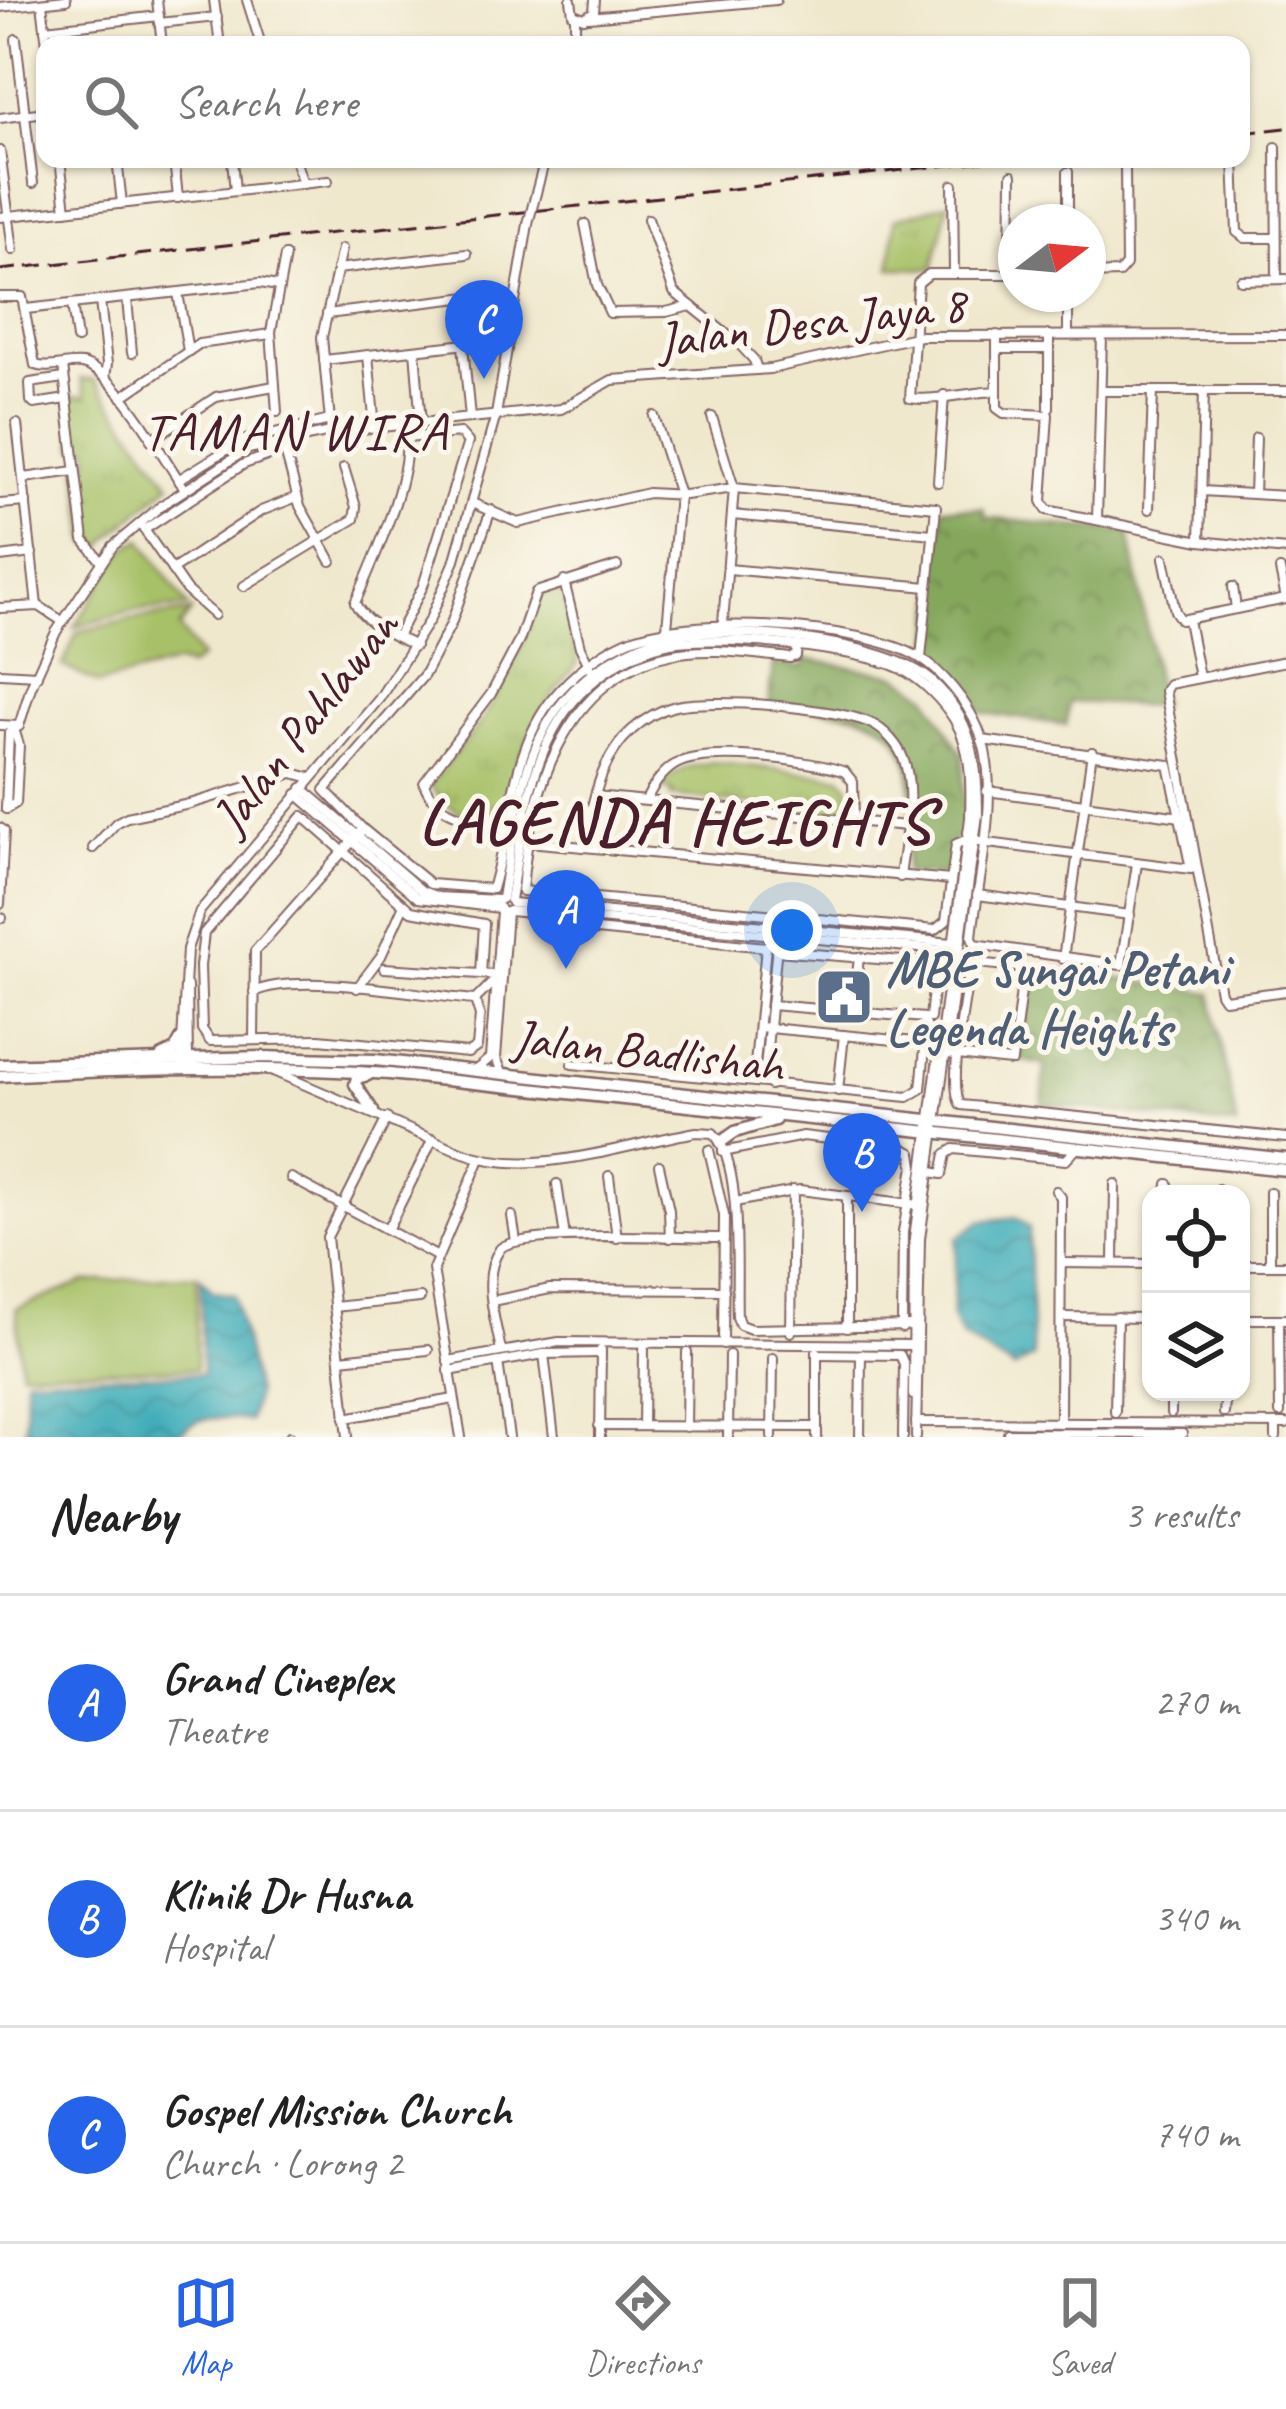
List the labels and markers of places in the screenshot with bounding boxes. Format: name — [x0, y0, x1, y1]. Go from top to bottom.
pin: C — [445, 280, 523, 379]
pin: A — [527, 870, 605, 969]
place label: MBE Sungai Petani Legenda Heights — [886, 937, 1235, 1060]
public building icon: MBE Sungai Petani Legenda Heights — [813, 966, 875, 1028]
pin: B — [823, 1113, 901, 1212]

